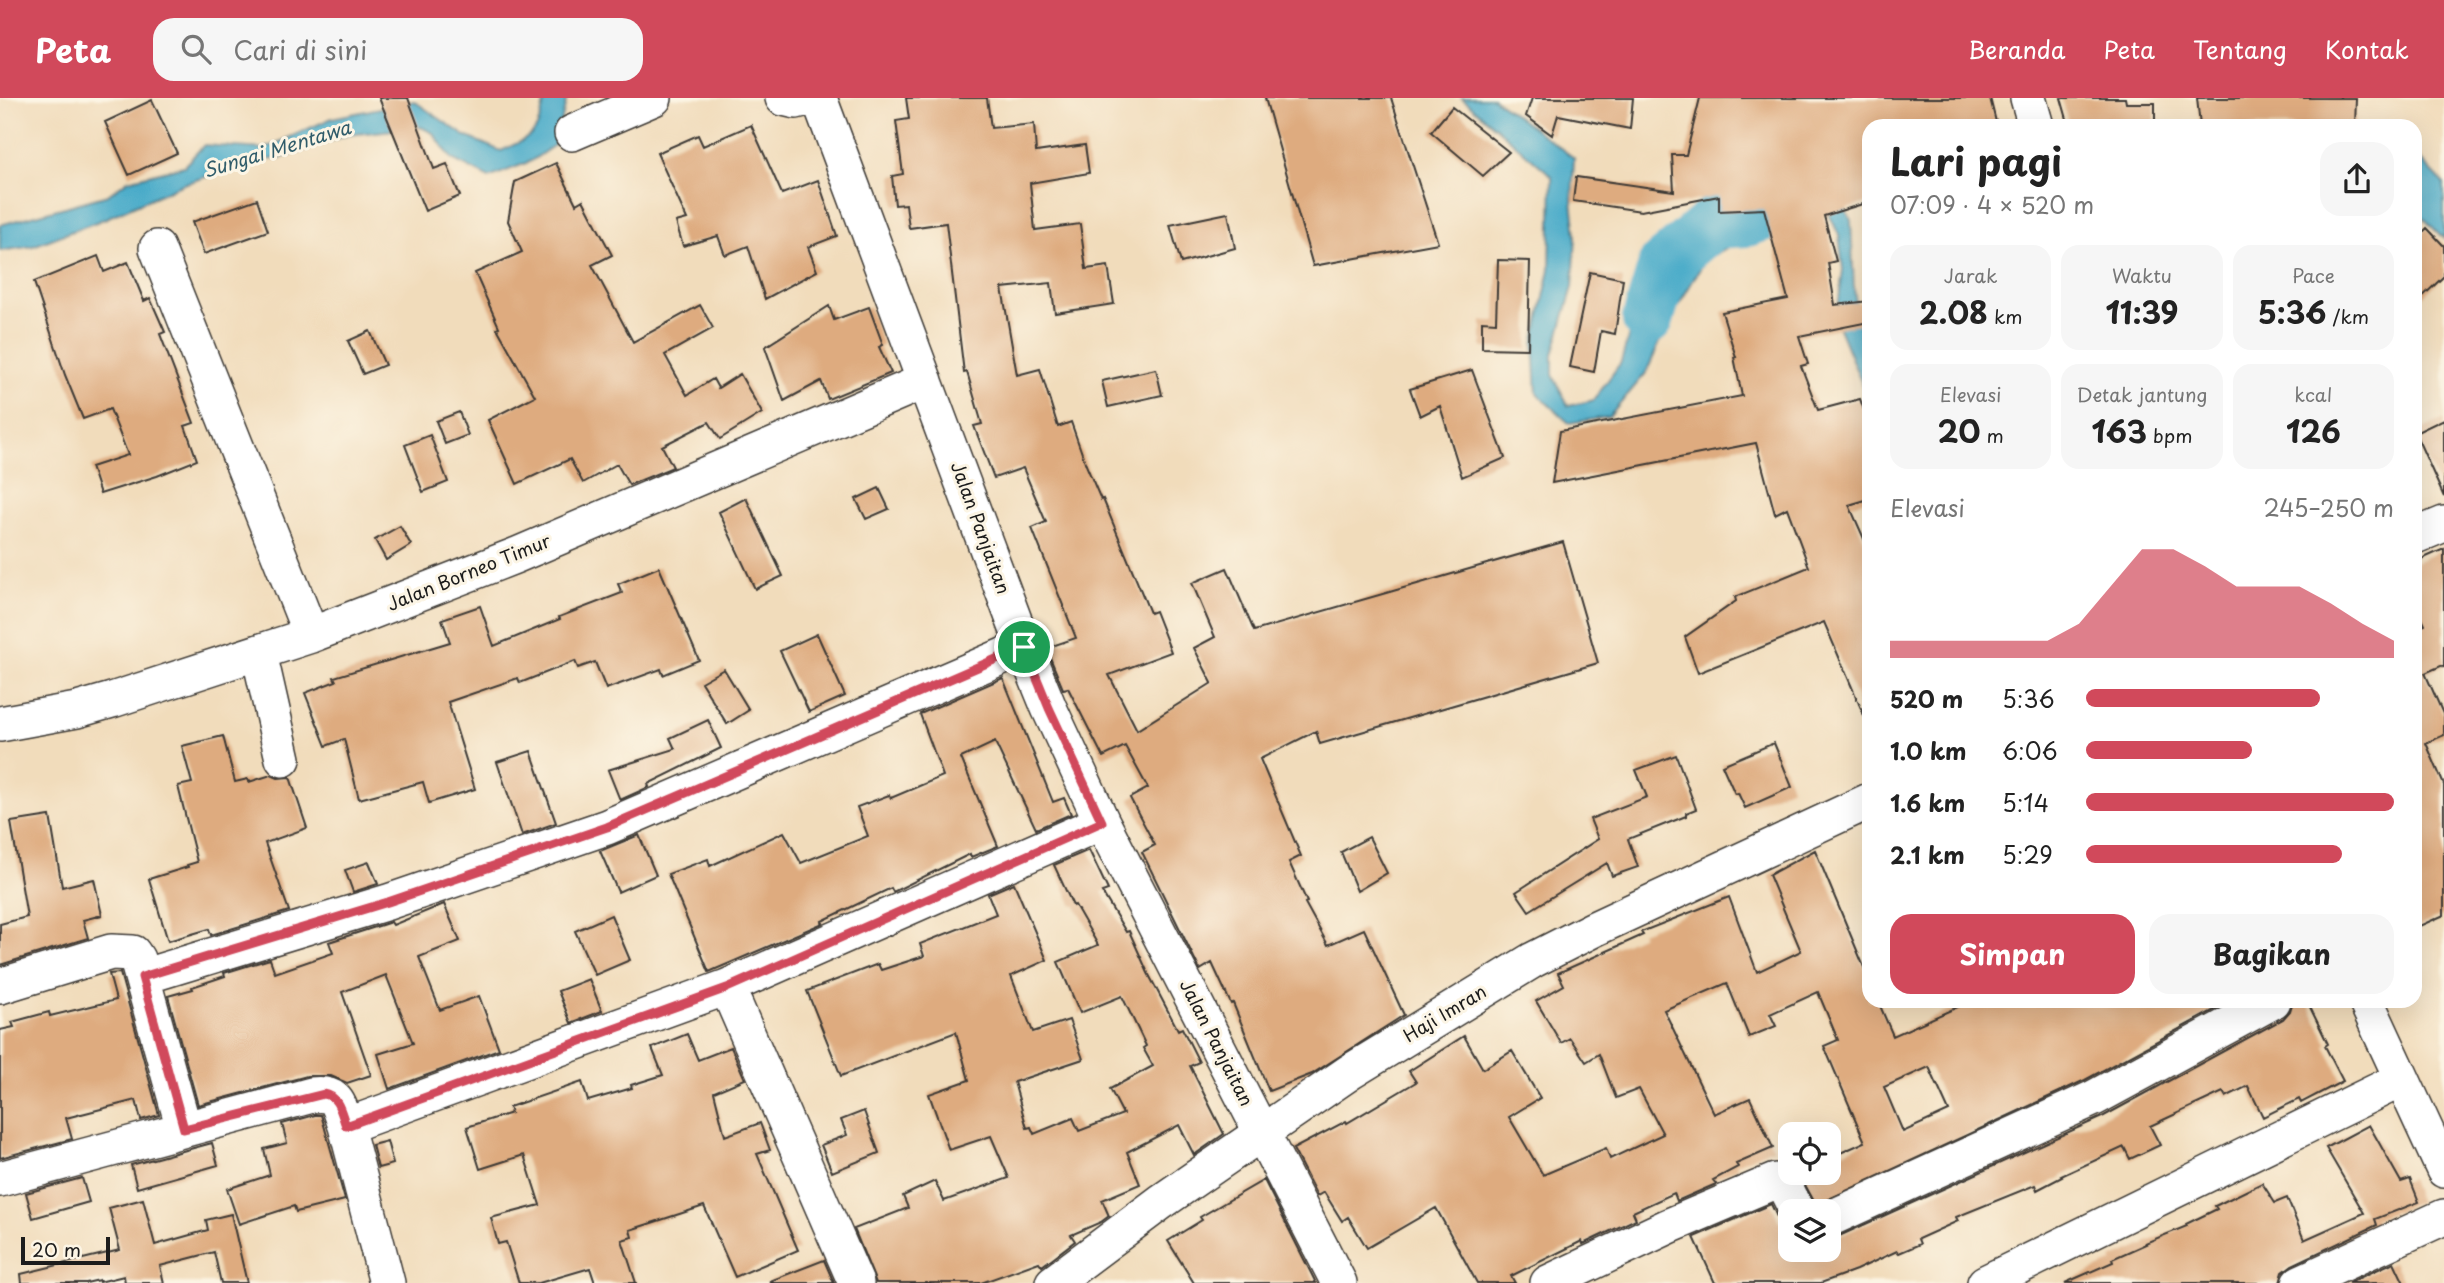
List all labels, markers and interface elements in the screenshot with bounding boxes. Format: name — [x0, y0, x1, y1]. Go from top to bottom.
search box — [153, 18, 643, 81]
text: Peta — [35, 24, 111, 74]
icon: search — [177, 30, 215, 68]
text: Cari di sini — [233, 30, 367, 69]
text: Beranda — [1968, 31, 2065, 67]
text: Peta — [2103, 31, 2155, 67]
text: Tentang — [2193, 31, 2287, 67]
text: Kontak — [2325, 31, 2409, 67]
water label: Sungai Mentawa — [200, 112, 355, 184]
text: Lari pagi — [1890, 132, 2062, 189]
button: share — [2320, 142, 2394, 216]
text: 07:09 · 4 × 520 m — [1890, 187, 2094, 222]
text: Jarak — [1944, 261, 1998, 289]
text: Waktu — [2112, 261, 2172, 289]
text: Pace — [2292, 261, 2335, 289]
text: 2.08 — [1919, 289, 1988, 334]
text: 11:39 — [2105, 289, 2179, 334]
text: 5:36 — [2258, 289, 2326, 334]
text: km — [1988, 302, 2023, 330]
text: /km — [2326, 302, 2369, 330]
text: Elevasi — [1940, 380, 2002, 408]
text: Detak jantung — [2077, 380, 2207, 408]
text: kcal — [2294, 380, 2332, 408]
text: 20 — [1937, 408, 1980, 453]
text: 163 — [2091, 408, 2147, 453]
text: 126 — [2286, 408, 2341, 453]
text: m — [1980, 421, 2004, 449]
text: bpm — [2147, 421, 2193, 449]
street label: Jalan Panjaitan — [945, 458, 1018, 597]
text: Elevasi — [1890, 490, 1965, 525]
text: 245–250 m — [2264, 490, 2394, 525]
street label: Jalan Borneo Timur — [383, 526, 555, 617]
pin — [994, 617, 1054, 677]
icon: arrive — [1005, 628, 1043, 666]
text: 520 m — [1890, 681, 1963, 716]
text: 5:36 — [2002, 681, 2055, 716]
text: 1.0 km — [1890, 733, 1967, 768]
text: 6:06 — [2002, 733, 2058, 768]
text: 1.6 km — [1890, 785, 1965, 820]
text: 5:14 — [2002, 785, 2049, 820]
text: 2.1 km — [1890, 837, 1965, 872]
text: 5:29 — [2002, 837, 2053, 872]
button: Simpan — [1890, 914, 2135, 994]
button: Bagikan — [2149, 914, 2394, 994]
street label: Jalan Panjaitan — [1174, 974, 1261, 1110]
street label: Haji Imran — [1398, 977, 1491, 1048]
map controls — [1778, 1122, 1841, 1262]
button: locate — [1778, 1122, 1841, 1185]
button: layers — [1778, 1199, 1841, 1262]
scale bar — [21, 1234, 110, 1266]
text: 20 m — [32, 1235, 81, 1263]

